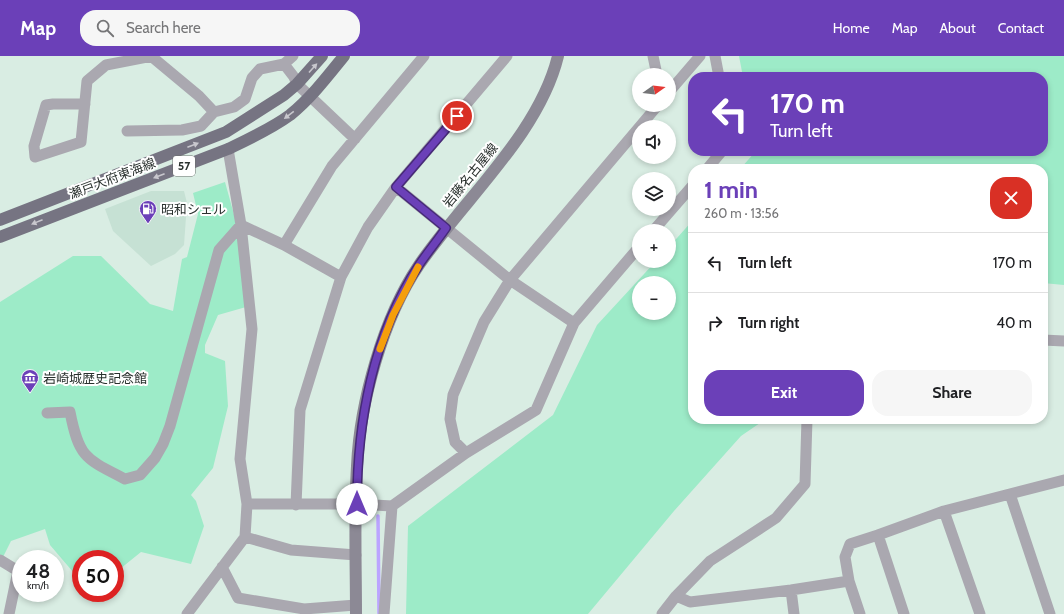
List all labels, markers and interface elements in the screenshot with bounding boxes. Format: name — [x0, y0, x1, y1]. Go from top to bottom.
search box — [80, 10, 360, 46]
text: Map — [20, 17, 56, 40]
icon: search — [94, 17, 116, 39]
text: Search here — [126, 19, 201, 37]
text: Home — [833, 19, 870, 37]
text: Map — [892, 19, 917, 37]
text: About — [939, 19, 976, 37]
text: Contact — [998, 19, 1044, 37]
one-way arrow — [308, 63, 317, 73]
north arrow — [632, 68, 676, 112]
map controls — [632, 68, 676, 320]
text: 170 m — [770, 86, 845, 120]
icon: left — [704, 88, 756, 140]
pin — [440, 99, 474, 133]
icon: arrive — [446, 105, 468, 127]
one-way arrow — [283, 111, 294, 119]
button: sound — [632, 120, 676, 164]
text: Turn left — [770, 120, 833, 142]
street label: 岩藤名古屋線 — [439, 140, 501, 210]
one-way arrow — [188, 142, 200, 148]
street label: 瀬戸大府東海線 — [67, 154, 157, 202]
road number: 57 — [173, 156, 195, 176]
button: layers — [632, 172, 676, 216]
one-way arrow — [152, 173, 164, 179]
text: 1 min — [704, 175, 758, 204]
button: close — [990, 177, 1032, 219]
fuel station icon: 昭和シェル — [138, 199, 158, 224]
place label: 昭和シェル — [161, 201, 226, 217]
text: 260 m · 13:56 — [704, 205, 779, 221]
one-way arrow — [31, 219, 43, 225]
button: + — [632, 224, 676, 268]
icon: left — [704, 252, 726, 274]
text: Turn left — [738, 254, 792, 272]
text: 170 m — [993, 254, 1032, 272]
button: − — [632, 276, 676, 320]
icon: right — [704, 312, 726, 334]
text: Turn right — [738, 314, 799, 332]
text: 40 m — [996, 314, 1032, 332]
museum icon: 岩崎城歴史記念館 — [20, 368, 40, 393]
place label: 岩崎城歴史記念館 — [43, 370, 147, 386]
button: Exit — [704, 370, 864, 416]
button: Share — [872, 370, 1032, 416]
position arrow — [336, 483, 378, 525]
speed limit sign: 50 — [72, 550, 124, 602]
text: 48 — [26, 559, 50, 583]
text: km/h — [27, 579, 49, 592]

